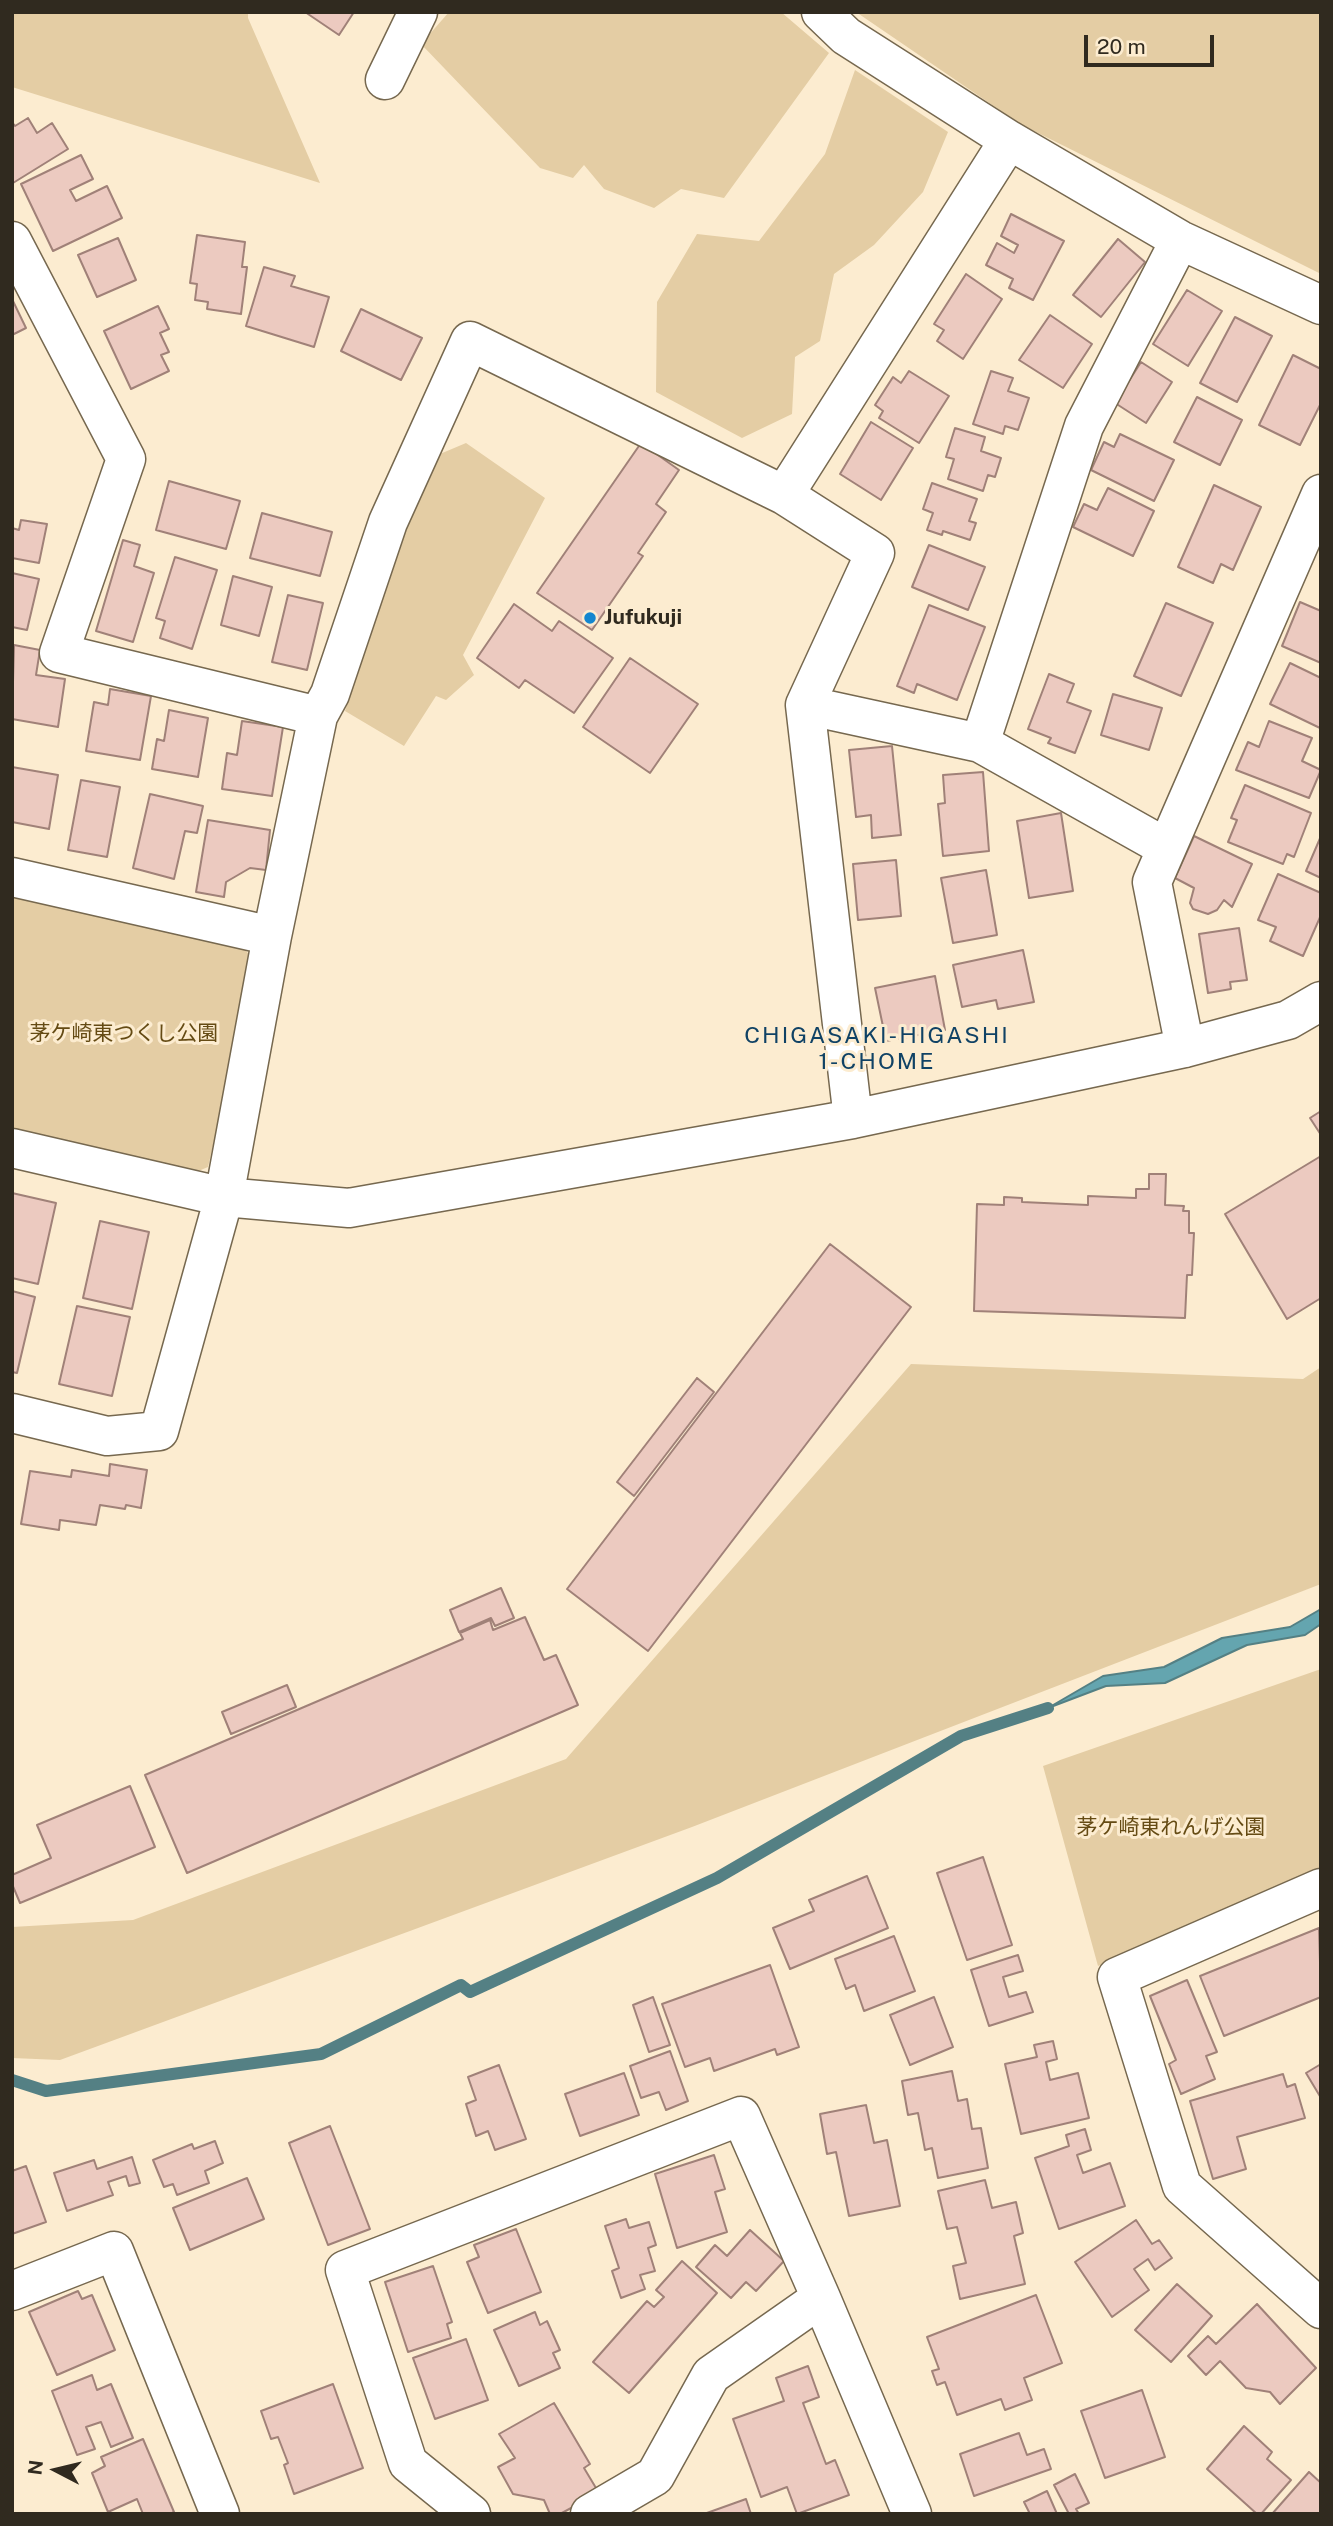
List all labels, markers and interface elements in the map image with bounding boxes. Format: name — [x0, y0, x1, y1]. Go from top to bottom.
scale bar — [1088, 21, 1218, 65]
text: 20 m — [1097, 34, 1146, 59]
place label: Jufukuji — [604, 605, 682, 631]
marker: Jufukuji — [582, 610, 598, 626]
park label: 茅ケ崎東つくし公園 — [30, 1021, 218, 1047]
district label: CHIGASAKI-HIGASHI 1-CHOME — [746, 1022, 1008, 1076]
park label: 茅ケ崎東れんげ公園 — [1077, 1815, 1265, 1841]
north arrow — [21, 2435, 91, 2505]
text: N — [23, 2459, 47, 2476]

